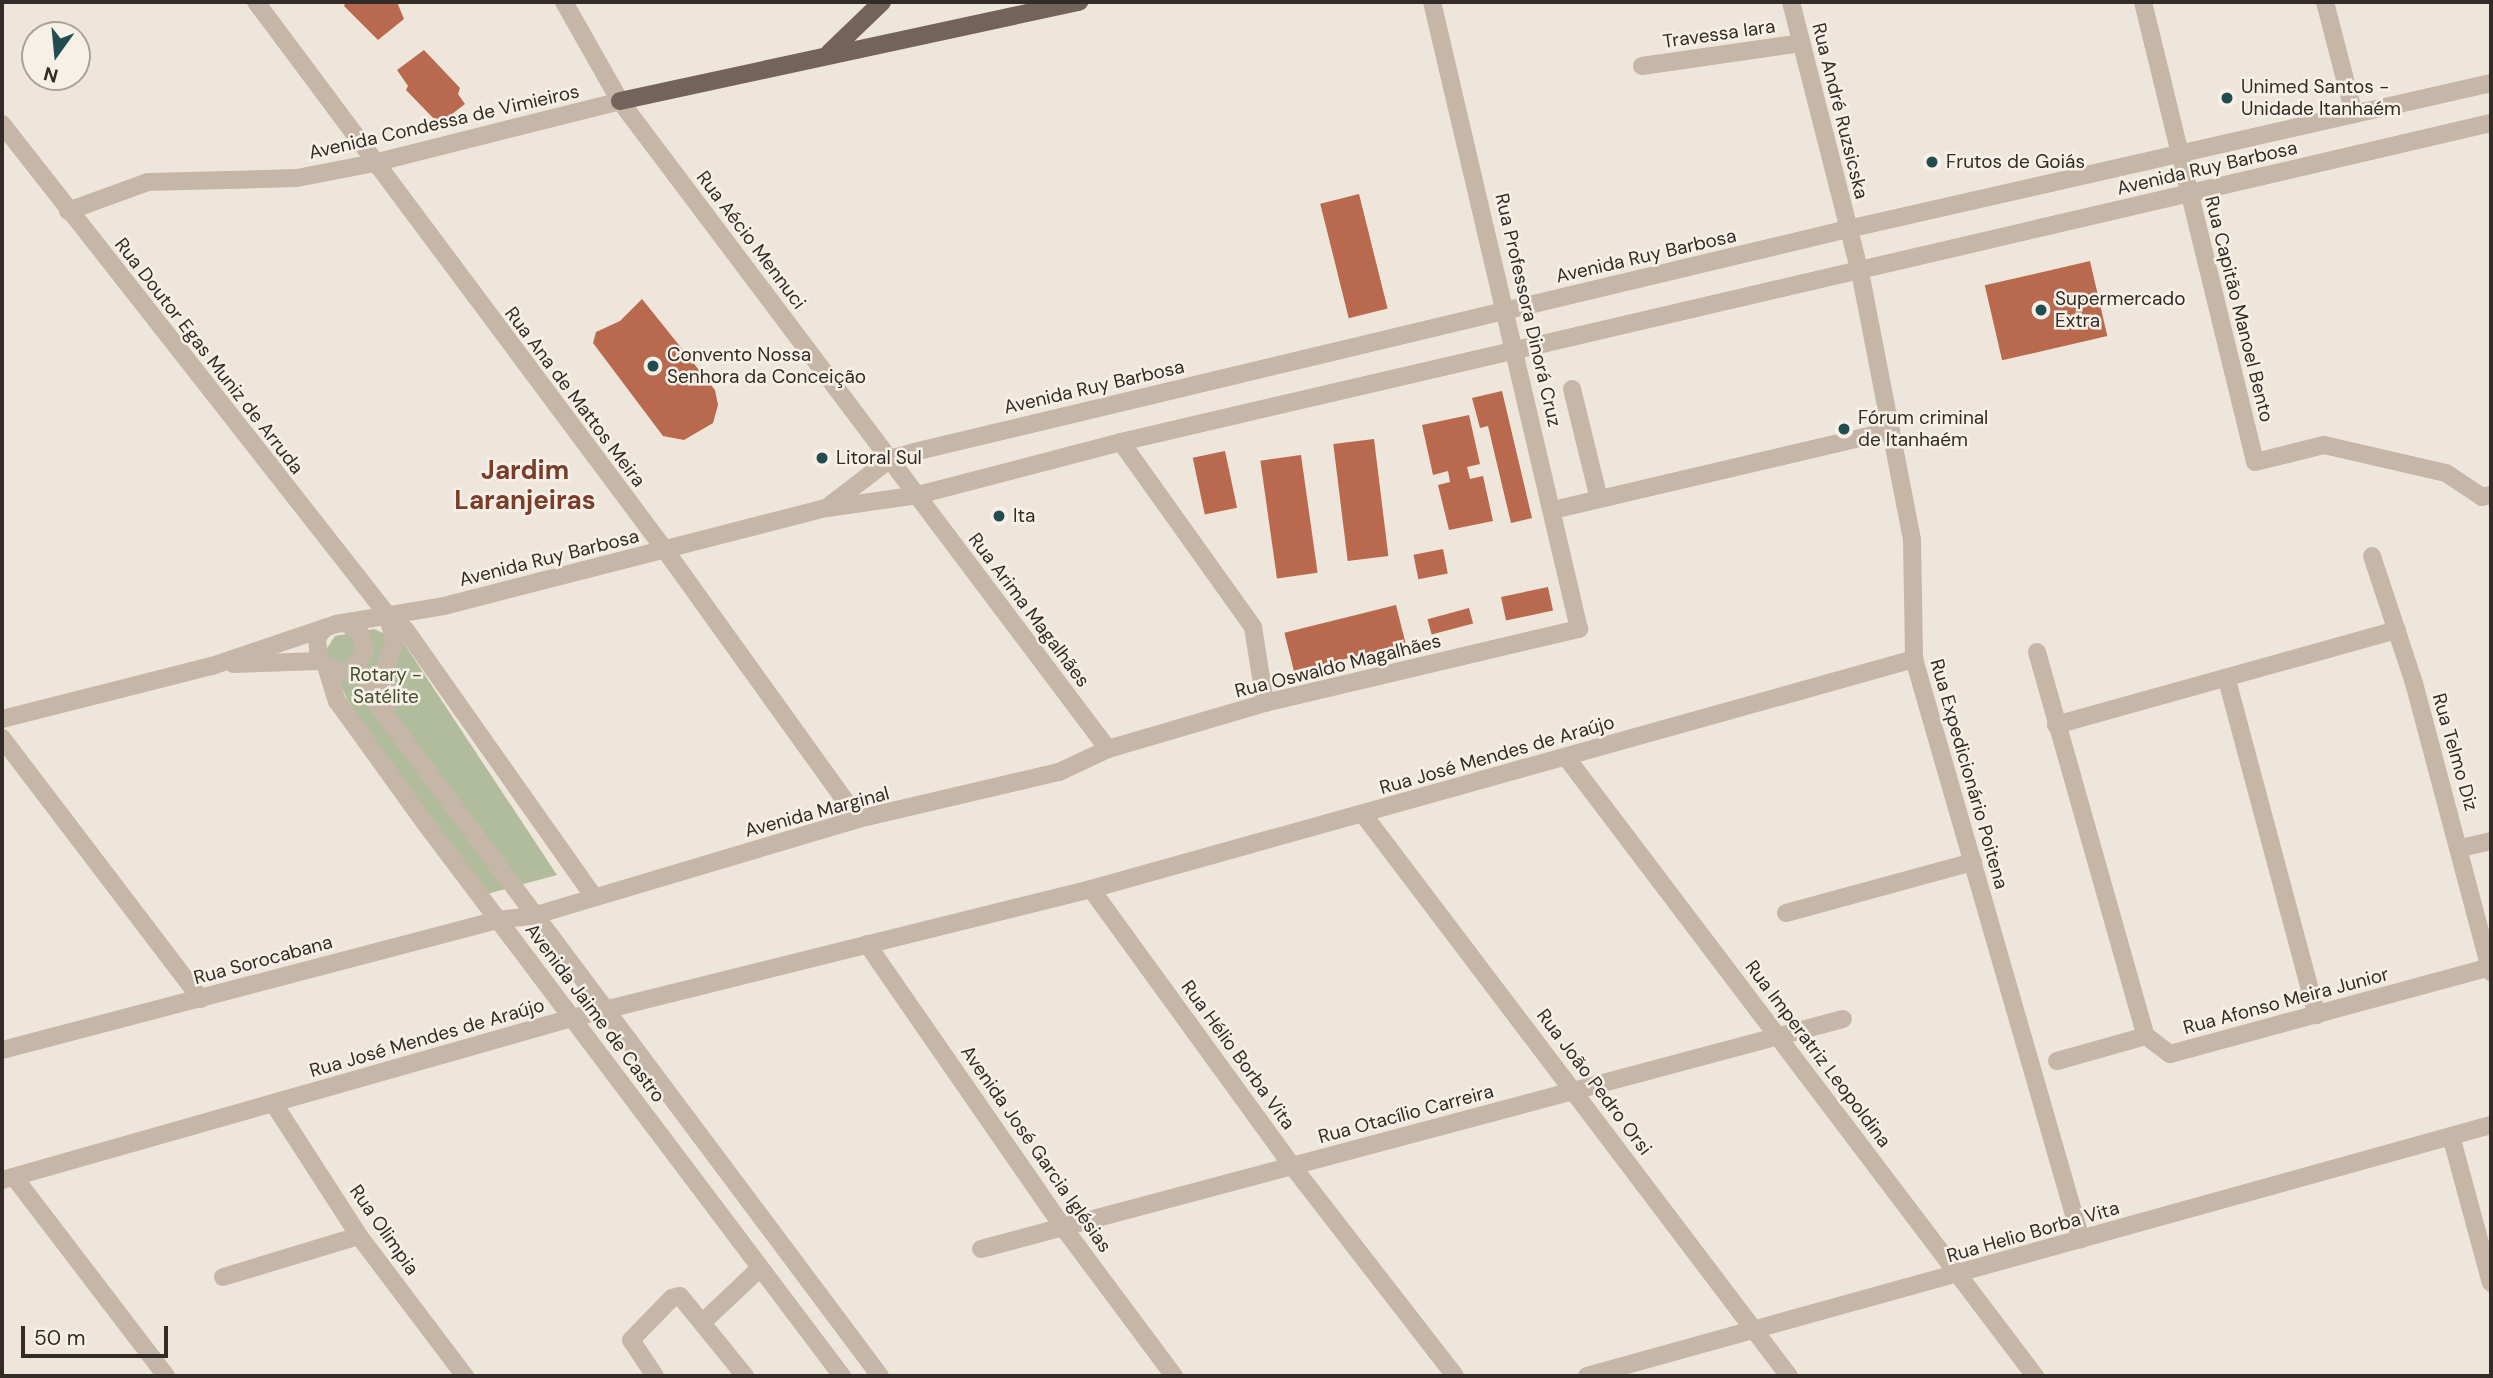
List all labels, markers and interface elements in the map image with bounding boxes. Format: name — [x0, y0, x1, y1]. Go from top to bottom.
street label: Travessa Iara — [1661, 15, 1777, 53]
north arrow — [21, 21, 91, 91]
street label: Rua André Ruzsicska — [1807, 21, 1873, 201]
text: N — [41, 61, 61, 89]
place label: Unimed Santos - Unidade Itanhaém — [2241, 76, 2401, 120]
street label: Avenida Condessa de Vimieiros — [306, 80, 582, 164]
marker: Unimed Santos - Unidade Itanhaém — [2219, 90, 2235, 106]
street label: Avenida Ruy Barbosa — [2115, 136, 2299, 200]
place label: Frutos de Goiás — [1946, 151, 2085, 173]
marker: Frutos de Goiás — [1924, 154, 1940, 170]
street label: Rua Aécio Mennuci — [692, 166, 810, 314]
street label: Rua Professora Dinorá Cruz — [1490, 191, 1566, 429]
street label: Rua Capitão Manoel Bento — [2200, 194, 2278, 424]
street label: Avenida Ruy Barbosa — [1554, 224, 1738, 288]
street label: Rua Doutor Egas Muniz de Arruda — [110, 233, 308, 479]
place label: Supermercado Extra — [2055, 288, 2185, 332]
marker: Supermercado Extra — [2033, 302, 2049, 318]
street label: Rua Ana de Mattos Meira — [500, 303, 650, 491]
place label: Convento Nossa Senhora da Conceição — [667, 344, 866, 388]
street label: Avenida Ruy Barbosa — [1002, 355, 1186, 419]
marker: Convento Nossa Senhora da Conceição — [645, 358, 661, 374]
place label: Fórum criminal de Itanhaém — [1858, 407, 1988, 451]
marker: Fórum criminal de Itanhaém — [1836, 421, 1852, 437]
place label: Litoral Sul — [836, 447, 922, 469]
marker: Litoral Sul — [814, 450, 830, 466]
district label: Jardim Laranjeiras — [454, 455, 596, 516]
place label: Ita — [1013, 505, 1035, 527]
marker: Ita — [991, 508, 1007, 524]
street label: Avenida Ruy Barbosa — [457, 525, 641, 591]
street label: Rua Arima Magalhães — [964, 528, 1094, 692]
street label: Rua Oswaldo Magalhães — [1233, 629, 1443, 703]
street label: Rua Expedicionário Poitena — [1925, 656, 2013, 892]
park label: Rotary - Satélite — [350, 664, 422, 708]
street label: Rua Telmo Diz — [2427, 691, 2483, 813]
street label: Rua José Mendes de Araújo — [1377, 711, 1617, 799]
street label: Avenida Marginal — [742, 782, 892, 842]
street label: Avenida Jaime de Castro — [520, 919, 670, 1107]
street label: Rua Sorocabana — [191, 931, 335, 989]
street label: Rua Imperatriz Leopoldina — [1740, 956, 1896, 1152]
street label: Rua Afonso Meira Junior — [2181, 963, 2391, 1039]
street label: Rua Hélio Borba Vita — [1176, 976, 1300, 1134]
street label: Rua José Mendes de Araújo — [307, 994, 547, 1082]
street label: Rua João Pedro Orsi — [1532, 1004, 1656, 1160]
street label: Avenida José Garcia Iglésias — [956, 1041, 1116, 1257]
street label: Rua Otacílio Carreira — [1316, 1080, 1496, 1148]
street label: Rua Olimpia — [345, 1181, 423, 1279]
street label: Rua Helio Borba Vita — [1944, 1196, 2122, 1268]
scale bar — [24, 1312, 172, 1356]
text: 50 m — [34, 1324, 85, 1352]

